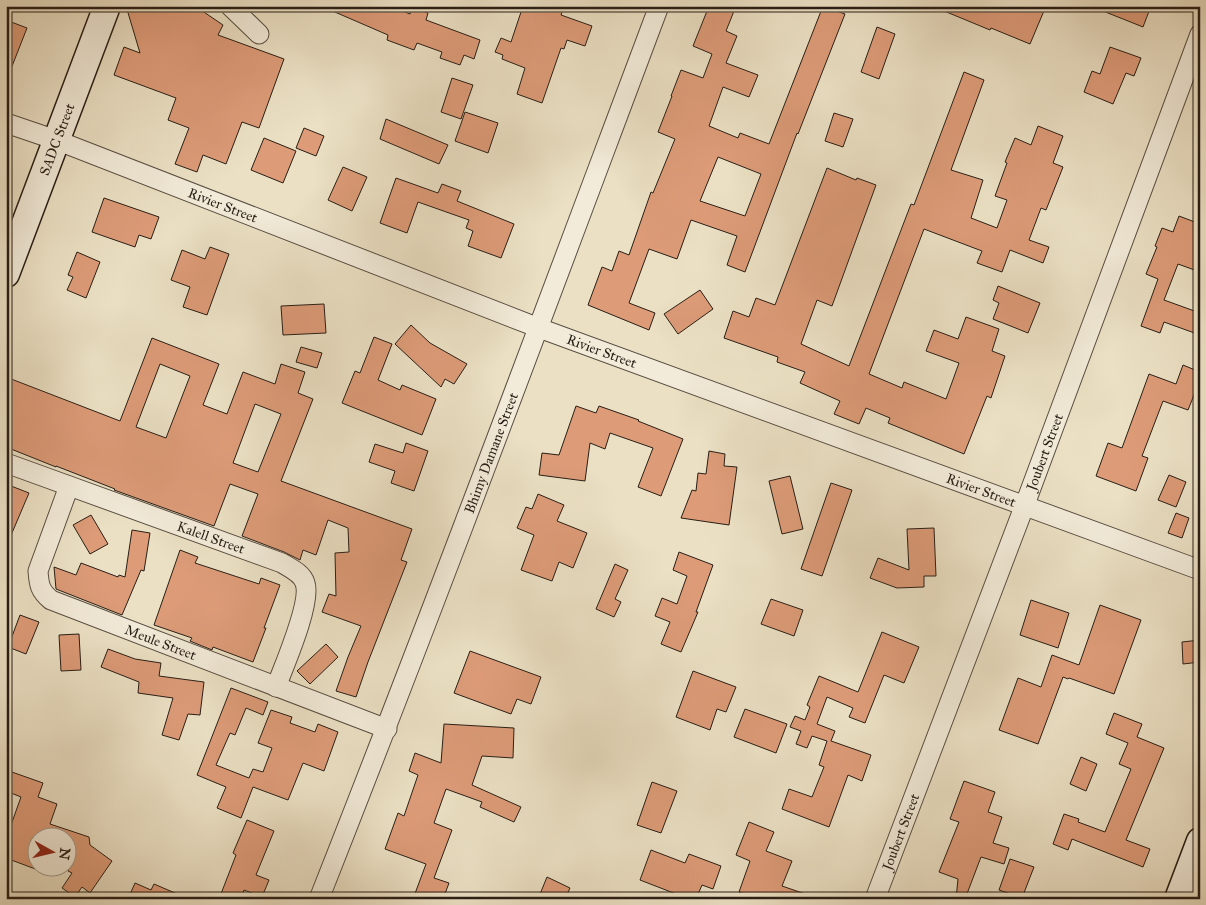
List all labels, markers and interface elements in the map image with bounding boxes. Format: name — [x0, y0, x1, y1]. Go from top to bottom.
street label: SADC Street — [36, 101, 79, 178]
street label: Rivier Street — [186, 184, 260, 227]
street label: Rivier Street — [564, 331, 639, 372]
street label: Bhimy Damane Street — [461, 390, 522, 516]
street label: Joubert Street — [1022, 411, 1067, 495]
street label: Rivier Street — [944, 470, 1018, 511]
street label: Kalell Street — [175, 518, 247, 558]
street label: Meule Street — [122, 621, 199, 664]
street label: Joubert Street — [878, 791, 923, 875]
north arrow — [28, 828, 78, 878]
text: N — [55, 847, 74, 861]

